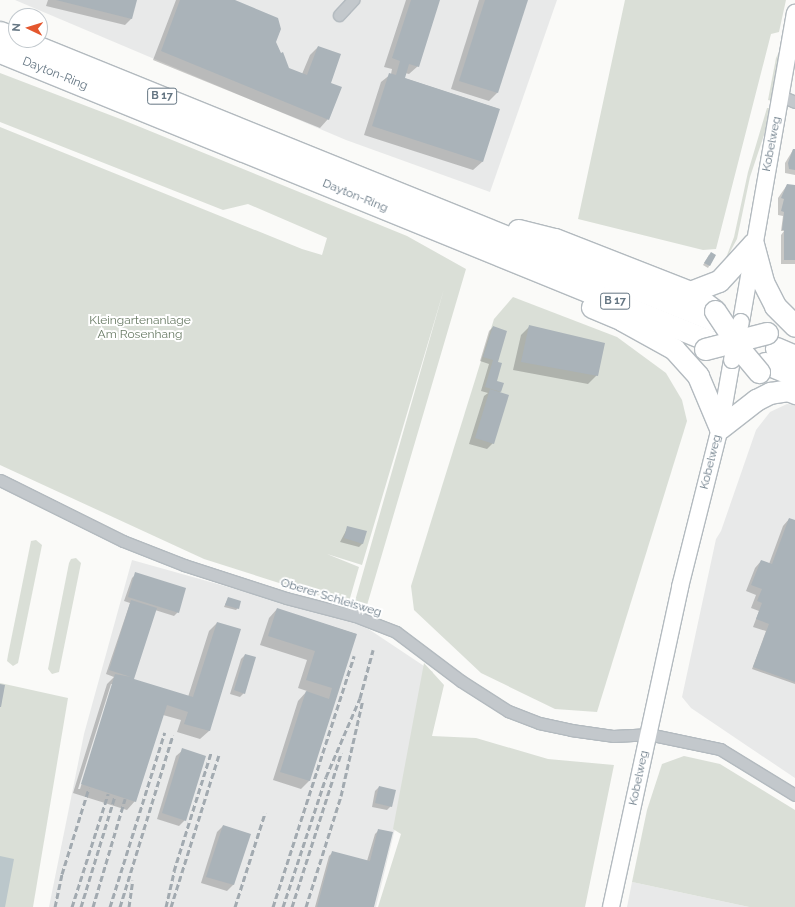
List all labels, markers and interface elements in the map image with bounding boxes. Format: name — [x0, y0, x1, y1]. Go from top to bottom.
north arrow — [8, 8, 48, 48]
text: N — [10, 23, 23, 32]
street label: Dayton-Ring — [20, 54, 90, 94]
road number: B 17 — [147, 87, 177, 105]
street label: Kobelweg — [760, 115, 784, 173]
street label: Dayton-Ring — [320, 176, 390, 216]
road number: B 17 — [600, 292, 630, 310]
park label: Kleingartenanlage Am Rosenhang — [89, 314, 191, 342]
street label: Kobelweg — [697, 433, 725, 491]
street label: Oberer Schleisweg — [279, 576, 383, 620]
street label: Kobelweg — [626, 749, 652, 807]

